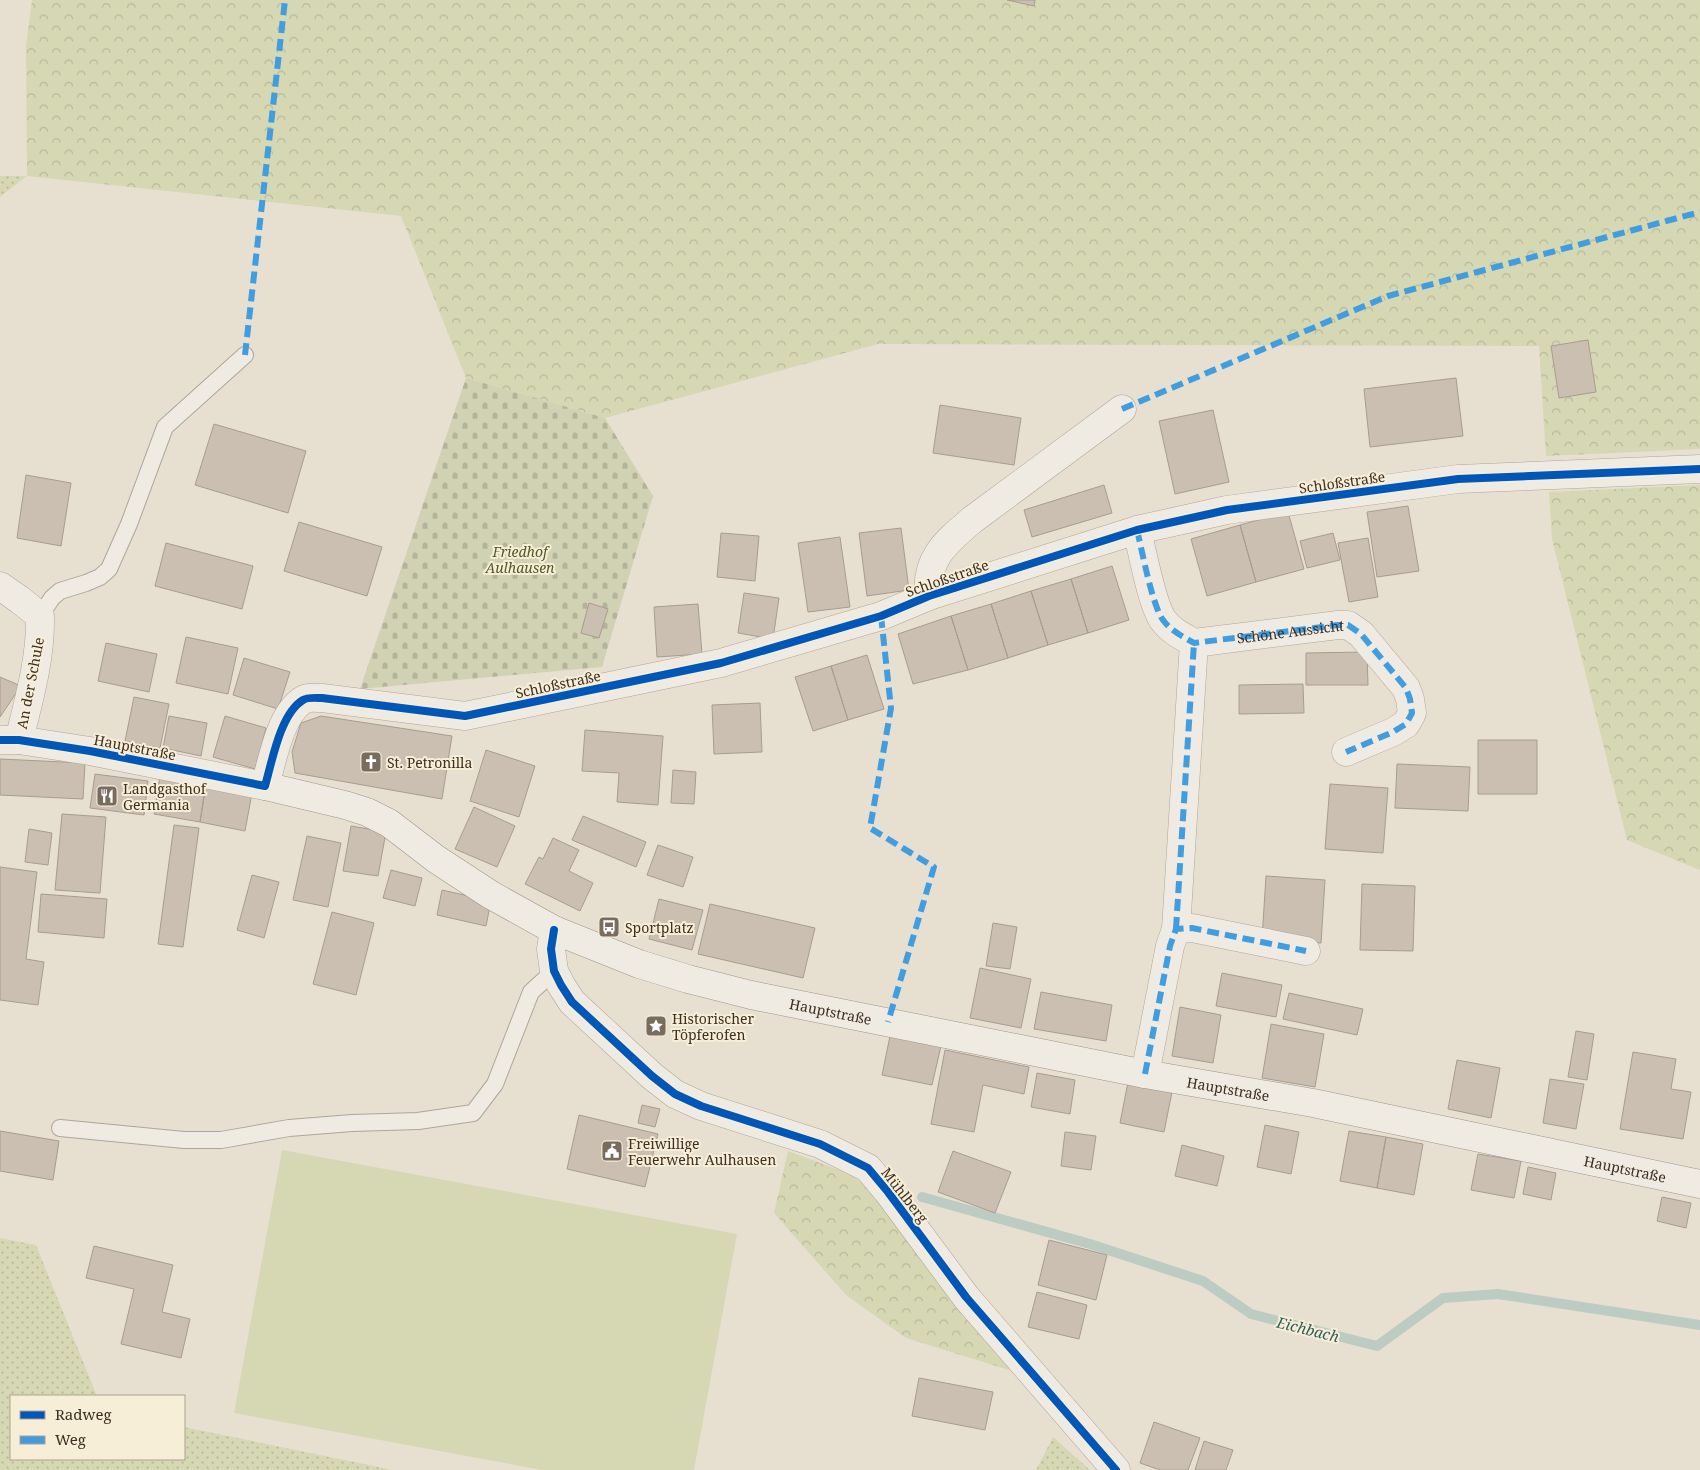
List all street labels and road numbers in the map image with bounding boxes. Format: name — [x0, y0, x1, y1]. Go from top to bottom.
street label: Schloßstraße — [1298, 467, 1386, 497]
street label: Schloßstraße — [903, 555, 991, 601]
street label: Schöne Aussicht — [1236, 615, 1344, 647]
street label: An der Schule — [12, 636, 48, 730]
street label: Schloßstraße — [514, 666, 602, 702]
street label: Hauptstraße — [92, 730, 178, 764]
street label: Hauptstraße — [788, 993, 874, 1029]
street label: Hauptstraße — [1185, 1072, 1271, 1105]
street label: Hauptstraße — [1582, 1150, 1668, 1186]
street label: Mühlberg — [877, 1163, 933, 1227]

